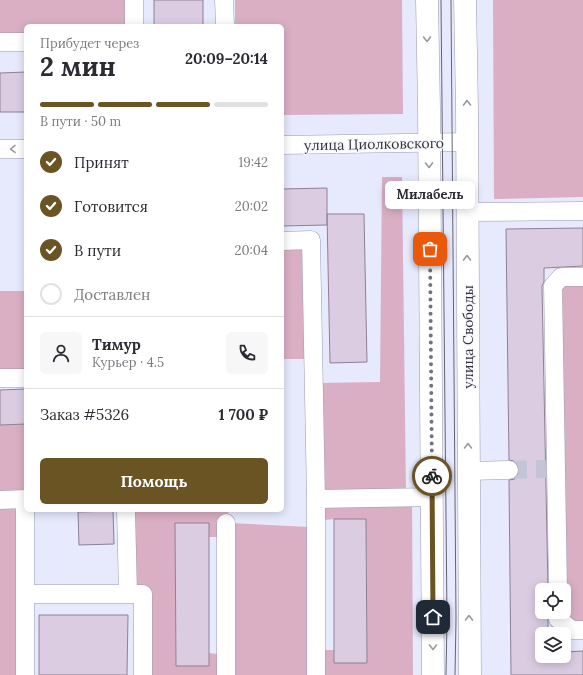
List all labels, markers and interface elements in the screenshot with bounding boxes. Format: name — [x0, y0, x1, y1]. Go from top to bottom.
text: Прибудет через — [40, 35, 139, 52]
one-way arrow — [423, 36, 432, 42]
text: 20:09–20:14 — [185, 49, 268, 68]
text: 2 мин — [40, 50, 116, 83]
one-way arrow — [463, 100, 471, 106]
text: В пути · 50 m — [40, 113, 121, 130]
street label: улица Циолковского — [304, 134, 444, 154]
one-way arrow — [10, 145, 16, 153]
icon: check — [40, 151, 62, 173]
text: Принят — [74, 153, 129, 172]
text: 19:42 — [238, 154, 268, 171]
one-way arrow — [425, 162, 433, 168]
callout: Милабель — [385, 181, 475, 209]
text: Милабель — [396, 186, 464, 203]
icon: check — [40, 195, 62, 217]
text: Готовится — [74, 197, 148, 216]
text: 20:02 — [235, 198, 268, 215]
pin — [413, 232, 447, 266]
icon: bag — [419, 238, 441, 260]
icon: check — [40, 239, 62, 261]
text: В пути — [74, 241, 121, 260]
text: 20:04 — [235, 242, 268, 259]
one-way arrow — [463, 255, 471, 261]
text: Доставлен — [74, 285, 150, 304]
street label: улица Свободы — [459, 285, 477, 389]
button: person — [40, 332, 82, 374]
button: phone — [226, 332, 268, 374]
text: Тимур — [92, 335, 141, 354]
text: Курьер · 4.5 — [92, 354, 164, 371]
text: Заказ #5326 — [40, 405, 129, 424]
text: 1 700 ₽ — [219, 405, 268, 424]
one-way arrow — [464, 443, 472, 449]
courier — [412, 456, 452, 496]
button: Помощь — [40, 458, 268, 504]
icon: bike — [421, 465, 443, 487]
map controls — [535, 583, 571, 663]
button: locate — [535, 583, 571, 619]
pin — [416, 600, 450, 634]
icon: home — [422, 606, 444, 628]
one-way arrow — [465, 615, 473, 621]
button: layers — [535, 627, 571, 663]
one-way arrow — [429, 644, 437, 650]

